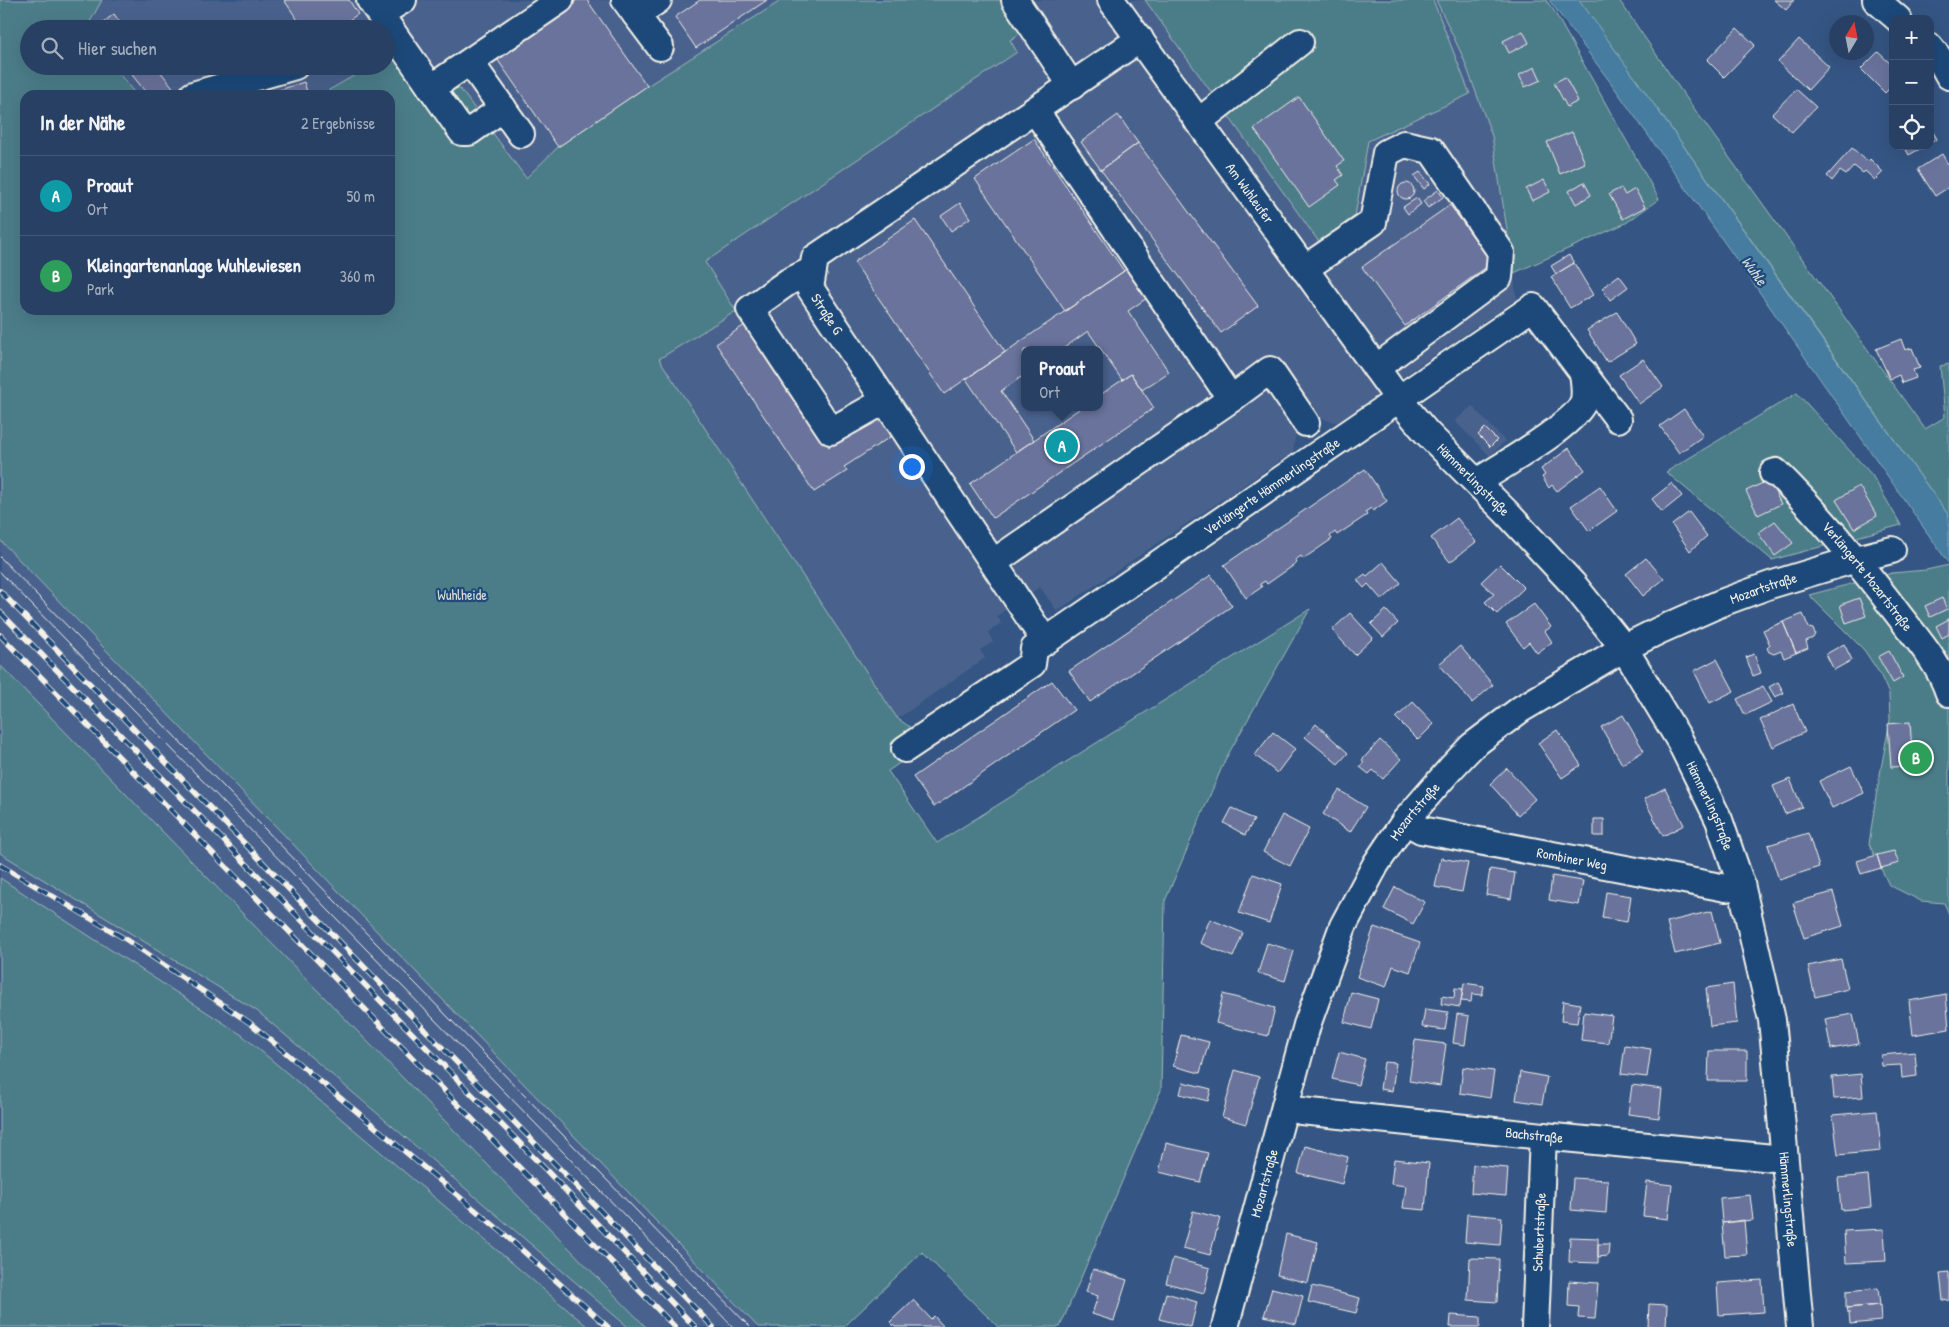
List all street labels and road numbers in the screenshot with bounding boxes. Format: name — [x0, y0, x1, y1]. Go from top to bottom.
street label: Am Wuhleufer — [1222, 159, 1279, 228]
street label: Straße G — [806, 290, 848, 339]
street label: Verlängerte Hämmerlingstraße — [1200, 432, 1343, 539]
street label: Hämmerlingstraße — [1433, 439, 1515, 520]
street label: Verlängerte Mozartstraße — [1818, 517, 1918, 635]
street label: Mozartstraße — [1727, 567, 1799, 608]
street label: Hämmerlingstraße — [1682, 758, 1739, 853]
street label: Mozartstraße — [1385, 778, 1444, 844]
street label: Rombiner Weg — [1535, 842, 1609, 875]
street label: Bachstraße — [1504, 1122, 1565, 1147]
street label: Mozartstraße — [1245, 1146, 1282, 1219]
street label: Hämmerlingstraße — [1775, 1151, 1803, 1248]
street label: Schubertstraße — [1527, 1192, 1550, 1272]

